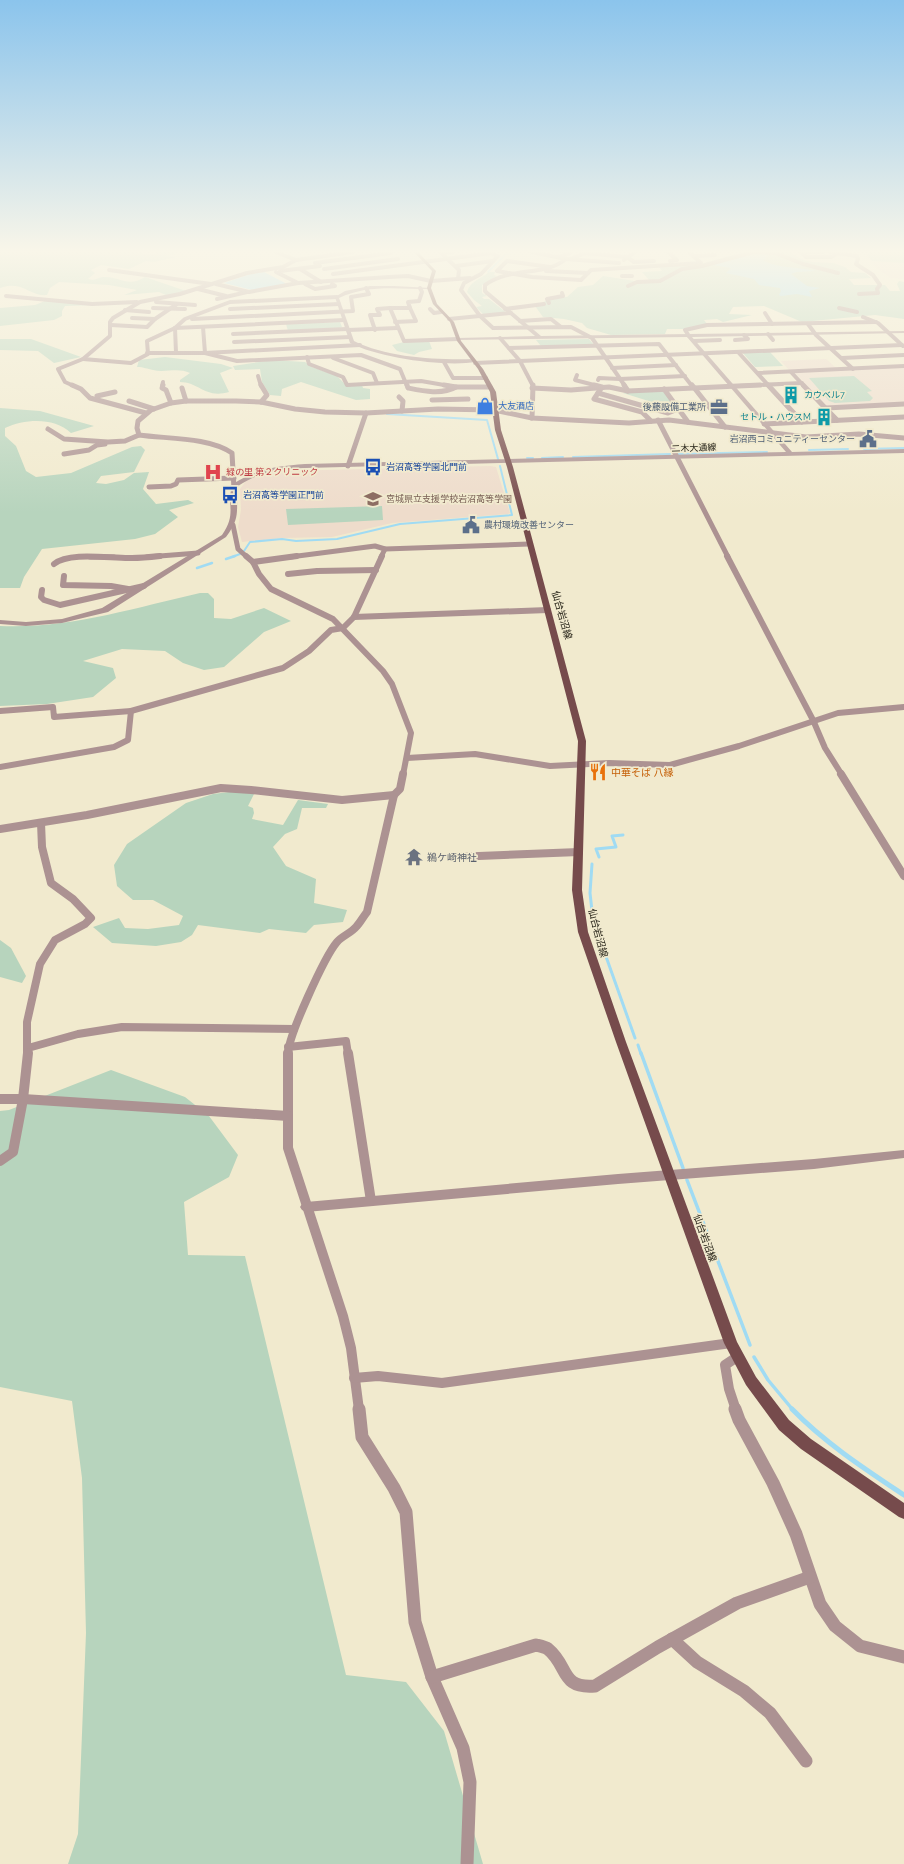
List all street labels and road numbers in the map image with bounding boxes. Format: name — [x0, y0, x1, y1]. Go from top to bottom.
street label: 二木大通線 — [671, 442, 718, 454]
street label: 仙台岩沼線 — [550, 589, 574, 641]
street label: 仙台岩沼線 — [586, 907, 610, 959]
street label: 仙台岩沼線 — [691, 1213, 719, 1263]

